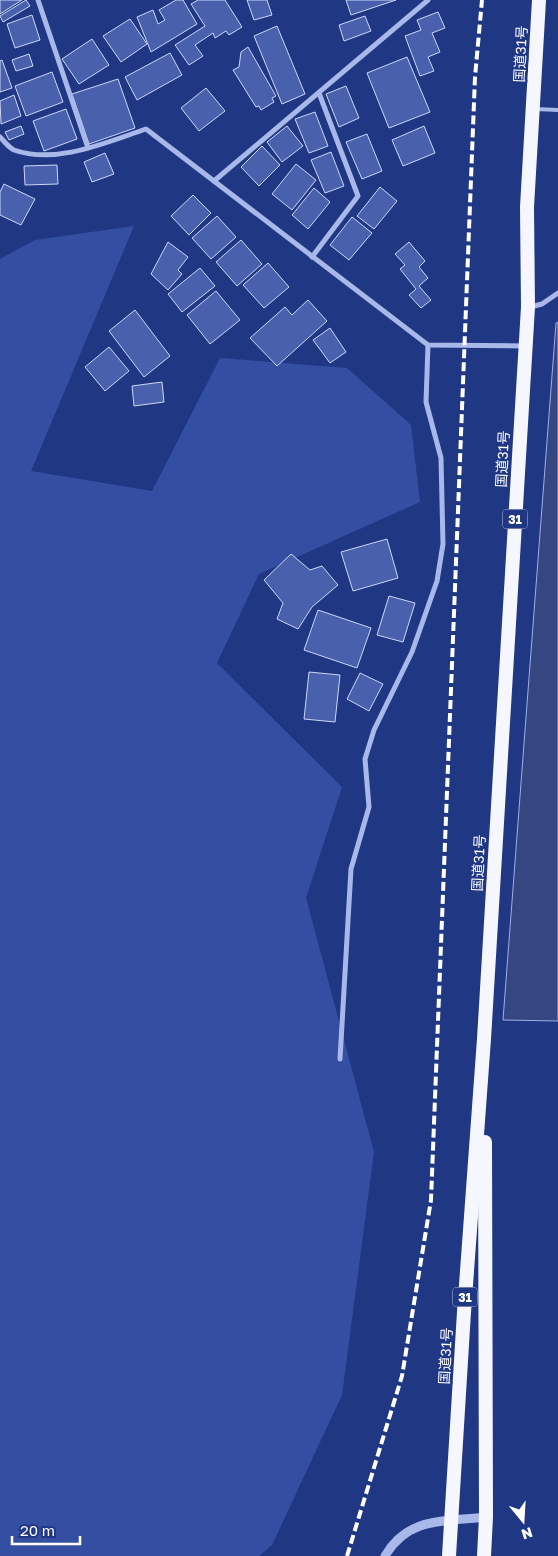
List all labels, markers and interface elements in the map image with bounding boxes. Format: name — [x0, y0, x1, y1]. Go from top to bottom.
street label: 国道31号 — [510, 25, 530, 83]
street label: 国道31号 — [492, 430, 512, 488]
road number: 31 — [502, 509, 528, 528]
street label: 国道31号 — [468, 834, 488, 892]
road number: 31 — [452, 1288, 478, 1306]
street label: 国道31号 — [435, 1327, 455, 1385]
north arrow — [498, 1496, 548, 1546]
scale bar — [12, 1514, 80, 1546]
text: 20 m — [20, 1521, 55, 1539]
text: N — [519, 1524, 535, 1544]

